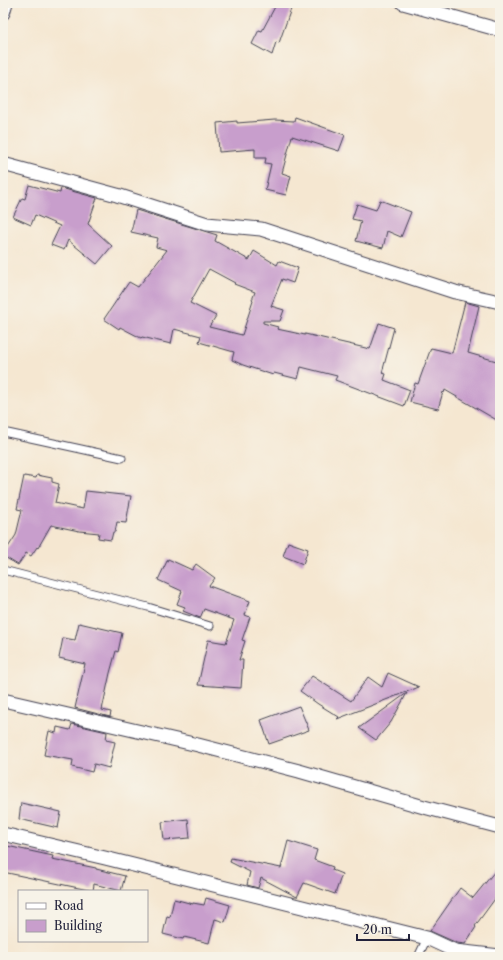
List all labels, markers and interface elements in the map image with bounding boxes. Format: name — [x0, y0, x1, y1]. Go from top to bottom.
legend — [18, 890, 148, 942]
text: Road — [54, 898, 84, 913]
scale bar — [357, 916, 409, 942]
text: Building — [54, 918, 102, 933]
text: 20 m — [363, 922, 392, 937]

